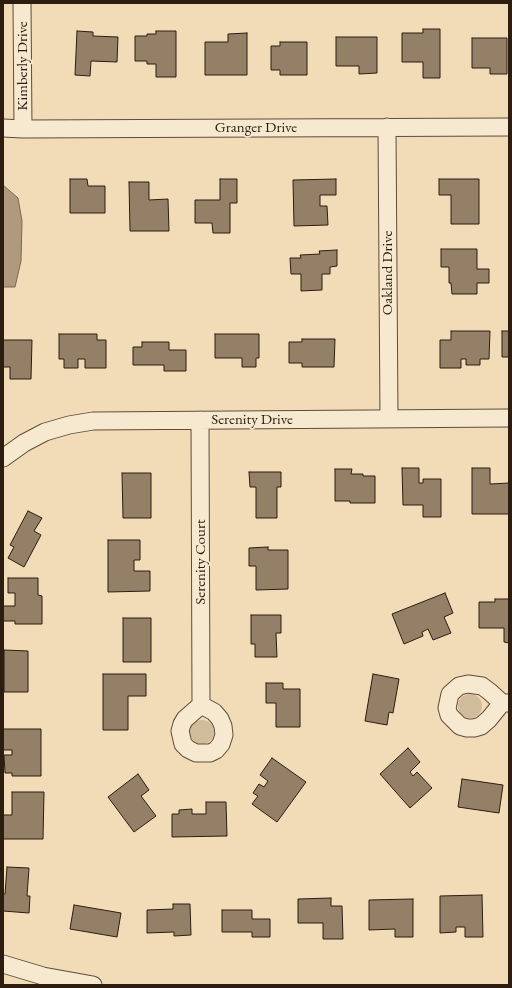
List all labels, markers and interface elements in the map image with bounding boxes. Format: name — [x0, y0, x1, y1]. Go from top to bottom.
street label: Kimberly Drive — [14, 21, 32, 111]
street label: Granger Drive — [215, 119, 297, 137]
street label: Oakland Drive — [379, 231, 397, 315]
street label: Serenity Drive — [211, 411, 293, 429]
street label: Serenity Court — [192, 519, 210, 605]

